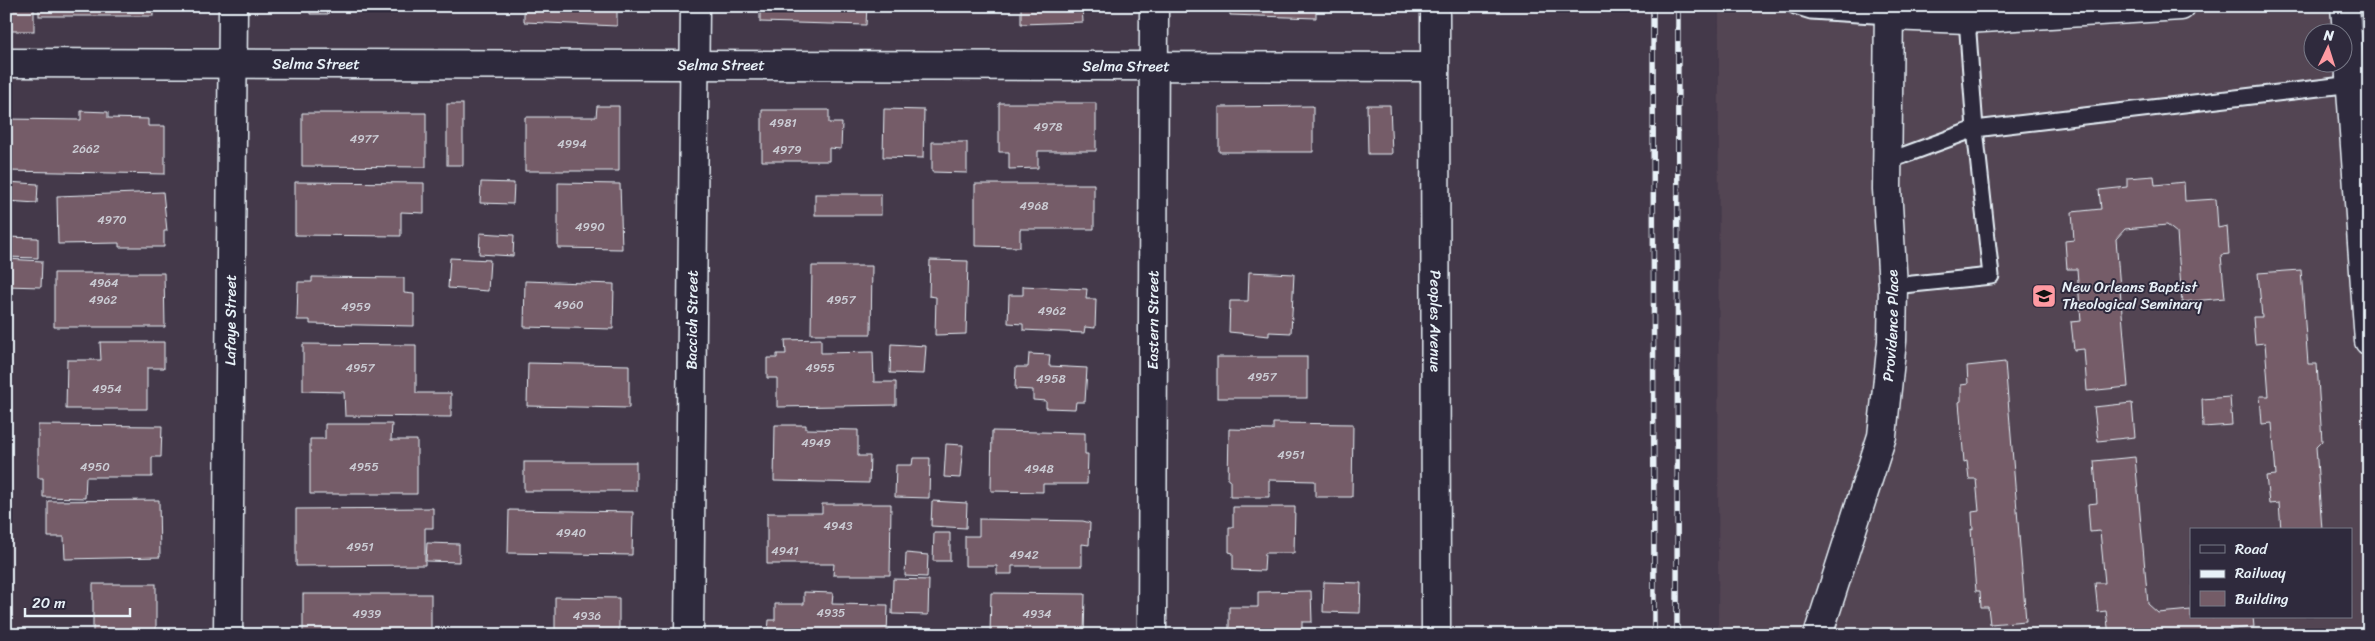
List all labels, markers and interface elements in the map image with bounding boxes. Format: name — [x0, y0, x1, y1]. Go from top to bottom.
north arrow — [2302, 22, 2352, 72]
text: N — [2322, 23, 2335, 48]
street label: Selma Street — [272, 51, 360, 77]
street label: Selma Street — [677, 52, 765, 78]
street label: Selma Street — [1082, 53, 1170, 79]
house number: 4981 — [769, 112, 797, 134]
house number: 4978 — [1034, 116, 1062, 138]
house number: 4977 — [350, 128, 379, 150]
house number: 4994 — [557, 133, 587, 155]
house number: 2662 — [72, 138, 100, 160]
house number: 4979 — [772, 139, 802, 161]
house number: 4968 — [1020, 195, 1048, 217]
house number: 4970 — [97, 209, 127, 231]
house number: 4990 — [575, 216, 605, 238]
street label: Providence Place — [1875, 269, 1906, 383]
street label: Baccich Street — [679, 270, 705, 370]
street label: Eastern Street — [1140, 270, 1166, 370]
street label: Peoples Avenue — [1422, 270, 1449, 372]
house number: 4964 — [89, 272, 119, 294]
street label: Lafaye Street — [217, 274, 244, 366]
place label: New Orleans Baptist Theological Seminary — [2062, 274, 2202, 317]
school or university icon: New Orleans Baptist Theological Seminary — [2031, 283, 2057, 309]
house number: 4962 — [89, 289, 117, 311]
house number: 4957 — [826, 289, 857, 311]
house number: 4960 — [554, 294, 584, 316]
house number: 4959 — [341, 296, 371, 318]
house number: 4962 — [1038, 300, 1066, 322]
house number: 4957 — [345, 357, 376, 379]
house number: 4955 — [805, 357, 835, 379]
house number: 4957 — [1247, 366, 1278, 388]
house number: 4958 — [1036, 368, 1066, 390]
house number: 4954 — [92, 378, 122, 400]
house number: 4949 — [801, 432, 831, 454]
house number: 4951 — [1277, 444, 1305, 466]
house number: 4950 — [80, 456, 110, 478]
house number: 4955 — [349, 456, 379, 478]
house number: 4948 — [1024, 458, 1054, 480]
house number: 4943 — [824, 515, 853, 537]
house number: 4940 — [556, 522, 586, 544]
legend — [2190, 528, 2352, 618]
house number: 4951 — [346, 536, 374, 558]
text: Road — [2235, 536, 2268, 562]
house number: 4941 — [771, 540, 799, 562]
house number: 4942 — [1009, 544, 1039, 566]
text: Railway — [2235, 560, 2286, 586]
scale bar — [25, 586, 130, 618]
text: Building — [2235, 586, 2289, 612]
text: 20 m — [32, 590, 66, 616]
house number: 4935 — [817, 602, 845, 624]
house number: 4939 — [353, 603, 381, 625]
house number: 4934 — [1023, 603, 1052, 625]
house number: 4936 — [573, 605, 601, 627]

